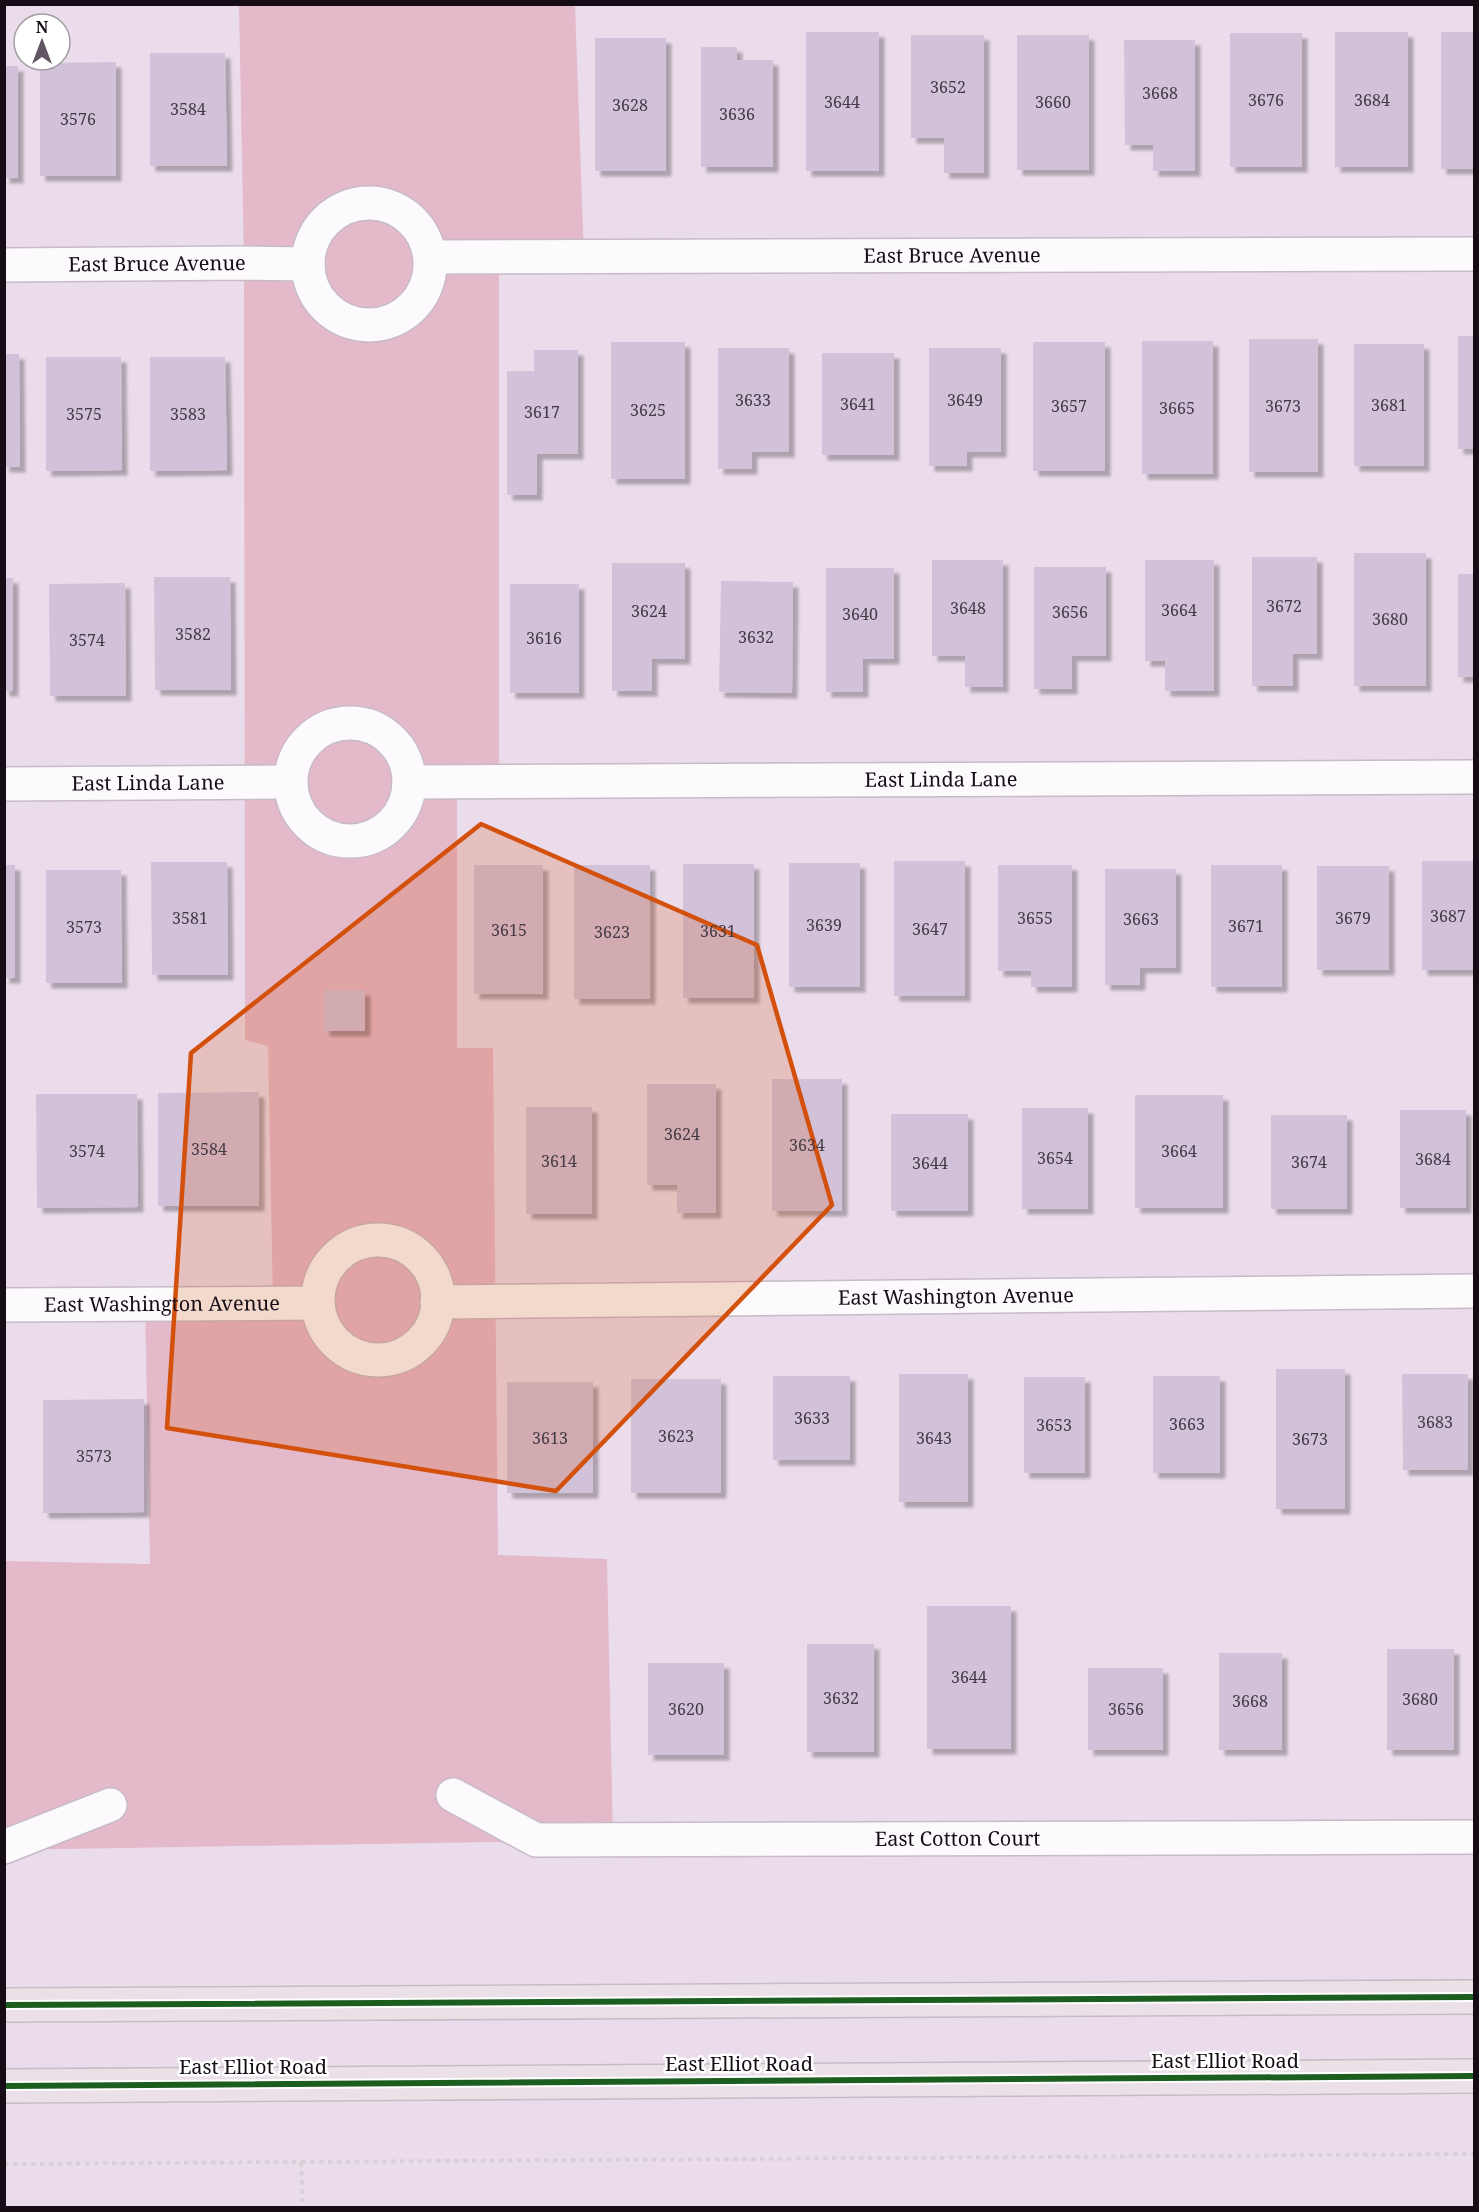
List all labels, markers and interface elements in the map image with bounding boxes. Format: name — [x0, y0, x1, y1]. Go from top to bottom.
north arrow — [12, 12, 72, 72]
text: N — [36, 16, 49, 38]
house number: 3652 — [930, 76, 966, 98]
house number: 3668 — [1142, 82, 1178, 104]
house number: 3676 — [1248, 89, 1284, 111]
house number: 3684 — [1354, 89, 1390, 111]
house number: 3644 — [824, 91, 860, 113]
house number: 3660 — [1035, 91, 1071, 113]
house number: 3628 — [612, 94, 648, 116]
house number: 3584 — [170, 98, 206, 120]
house number: 3636 — [719, 103, 755, 125]
house number: 3576 — [60, 108, 96, 130]
street label: East Bruce Avenue — [863, 241, 1041, 269]
street label: East Bruce Avenue — [68, 249, 246, 277]
house number: 3633 — [735, 389, 771, 411]
house number: 3649 — [947, 389, 983, 411]
house number: 3641 — [840, 393, 876, 415]
house number: 3681 — [1371, 394, 1407, 416]
house number: 3657 — [1051, 395, 1087, 417]
house number: 3673 — [1265, 395, 1301, 417]
house number: 3665 — [1159, 397, 1195, 419]
house number: 3625 — [630, 399, 666, 421]
house number: 3617 — [524, 401, 560, 423]
house number: 3575 — [66, 403, 102, 425]
house number: 3583 — [170, 403, 206, 425]
house number: 3672 — [1266, 595, 1302, 617]
house number: 3648 — [950, 597, 986, 619]
house number: 3664 — [1161, 599, 1197, 621]
house number: 3624 — [631, 600, 667, 622]
house number: 3656 — [1052, 601, 1088, 623]
house number: 3640 — [842, 603, 878, 625]
house number: 3680 — [1372, 608, 1408, 630]
house number: 3582 — [175, 623, 211, 645]
house number: 3632 — [738, 626, 774, 648]
house number: 3616 — [526, 627, 562, 649]
house number: 3574 — [69, 629, 105, 651]
street label: East Linda Lane — [864, 765, 1017, 793]
street label: East Linda Lane — [71, 768, 225, 797]
house number: 3687 — [1430, 905, 1466, 927]
house number: 3581 — [172, 907, 208, 929]
house number: 3655 — [1017, 907, 1053, 929]
house number: 3679 — [1335, 907, 1371, 929]
house number: 3663 — [1123, 908, 1159, 930]
house number: 3639 — [806, 914, 842, 936]
house number: 3671 — [1228, 915, 1264, 937]
house number: 3573 — [66, 916, 102, 938]
house number: 3647 — [912, 918, 948, 940]
house number: 3615 — [491, 919, 527, 941]
house number: 3631 — [700, 920, 736, 942]
house number: 3623 — [594, 921, 630, 943]
house number: 3624 — [664, 1123, 700, 1145]
house number: 3634 — [789, 1134, 825, 1156]
house number: 3584 — [191, 1138, 227, 1160]
house number: 3574 — [69, 1140, 105, 1162]
house number: 3664 — [1161, 1140, 1197, 1162]
house number: 3654 — [1037, 1147, 1073, 1169]
house number: 3684 — [1415, 1148, 1451, 1170]
house number: 3614 — [541, 1150, 577, 1172]
house number: 3674 — [1291, 1151, 1327, 1173]
house number: 3644 — [912, 1152, 948, 1174]
street label: East Washington Avenue — [838, 1281, 1074, 1311]
street label: East Washington Avenue — [44, 1289, 280, 1318]
house number: 3633 — [794, 1407, 830, 1429]
house number: 3683 — [1417, 1411, 1453, 1433]
house number: 3663 — [1169, 1413, 1205, 1435]
house number: 3653 — [1036, 1414, 1072, 1436]
house number: 3623 — [658, 1425, 694, 1447]
house number: 3613 — [532, 1427, 568, 1449]
house number: 3643 — [916, 1427, 952, 1449]
house number: 3673 — [1292, 1428, 1328, 1450]
house number: 3573 — [76, 1445, 112, 1467]
house number: 3644 — [951, 1666, 987, 1688]
house number: 3632 — [823, 1687, 859, 1709]
house number: 3680 — [1402, 1688, 1438, 1710]
house number: 3668 — [1232, 1690, 1268, 1712]
house number: 3620 — [668, 1698, 704, 1720]
house number: 3656 — [1108, 1698, 1144, 1720]
street label: East Cotton Court — [875, 1824, 1040, 1852]
street label: East Elliot Road — [1151, 2047, 1299, 2074]
street label: East Elliot Road — [665, 2050, 813, 2077]
street label: East Elliot Road — [179, 2053, 327, 2080]

